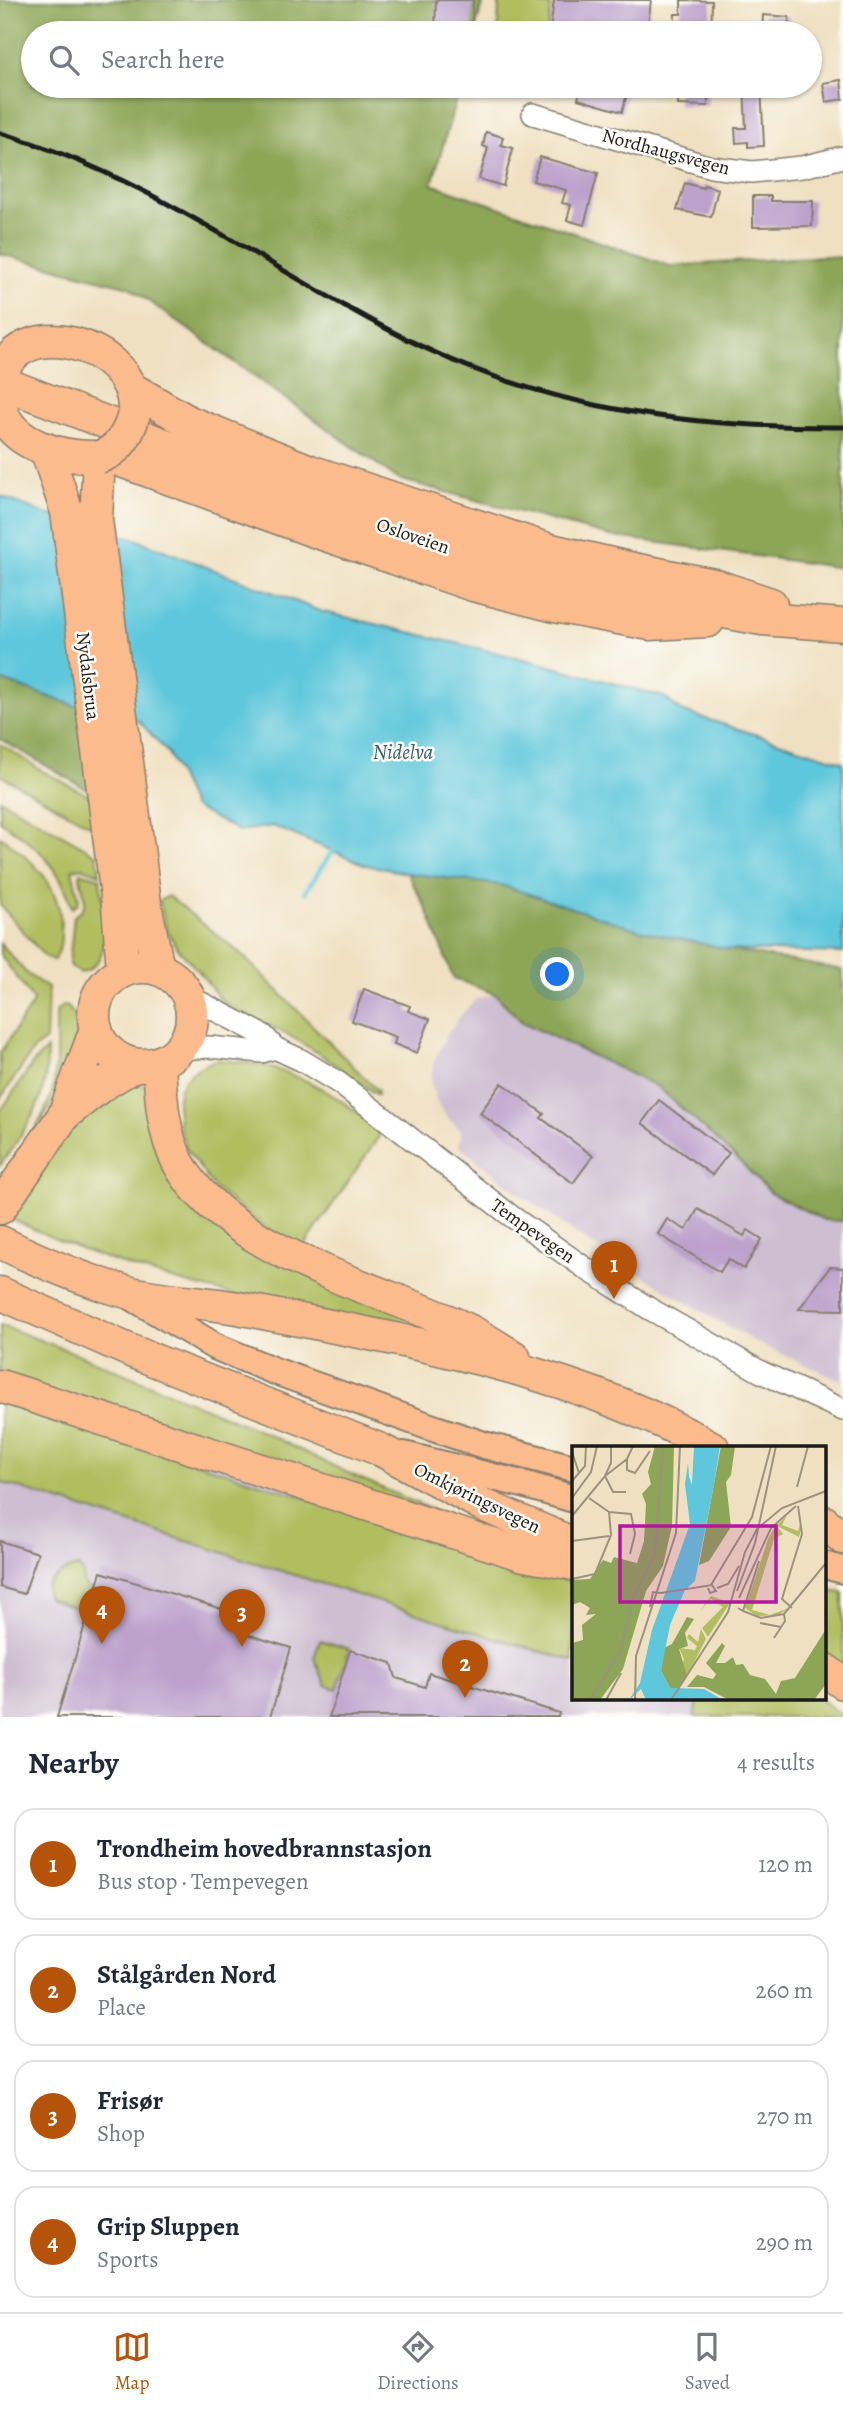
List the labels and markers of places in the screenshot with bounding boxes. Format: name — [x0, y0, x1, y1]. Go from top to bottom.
pin: 1 — [591, 1241, 637, 1299]
pin: 4 — [79, 1586, 125, 1644]
pin: 3 — [219, 1589, 265, 1647]
pin: 2 — [442, 1640, 488, 1698]

